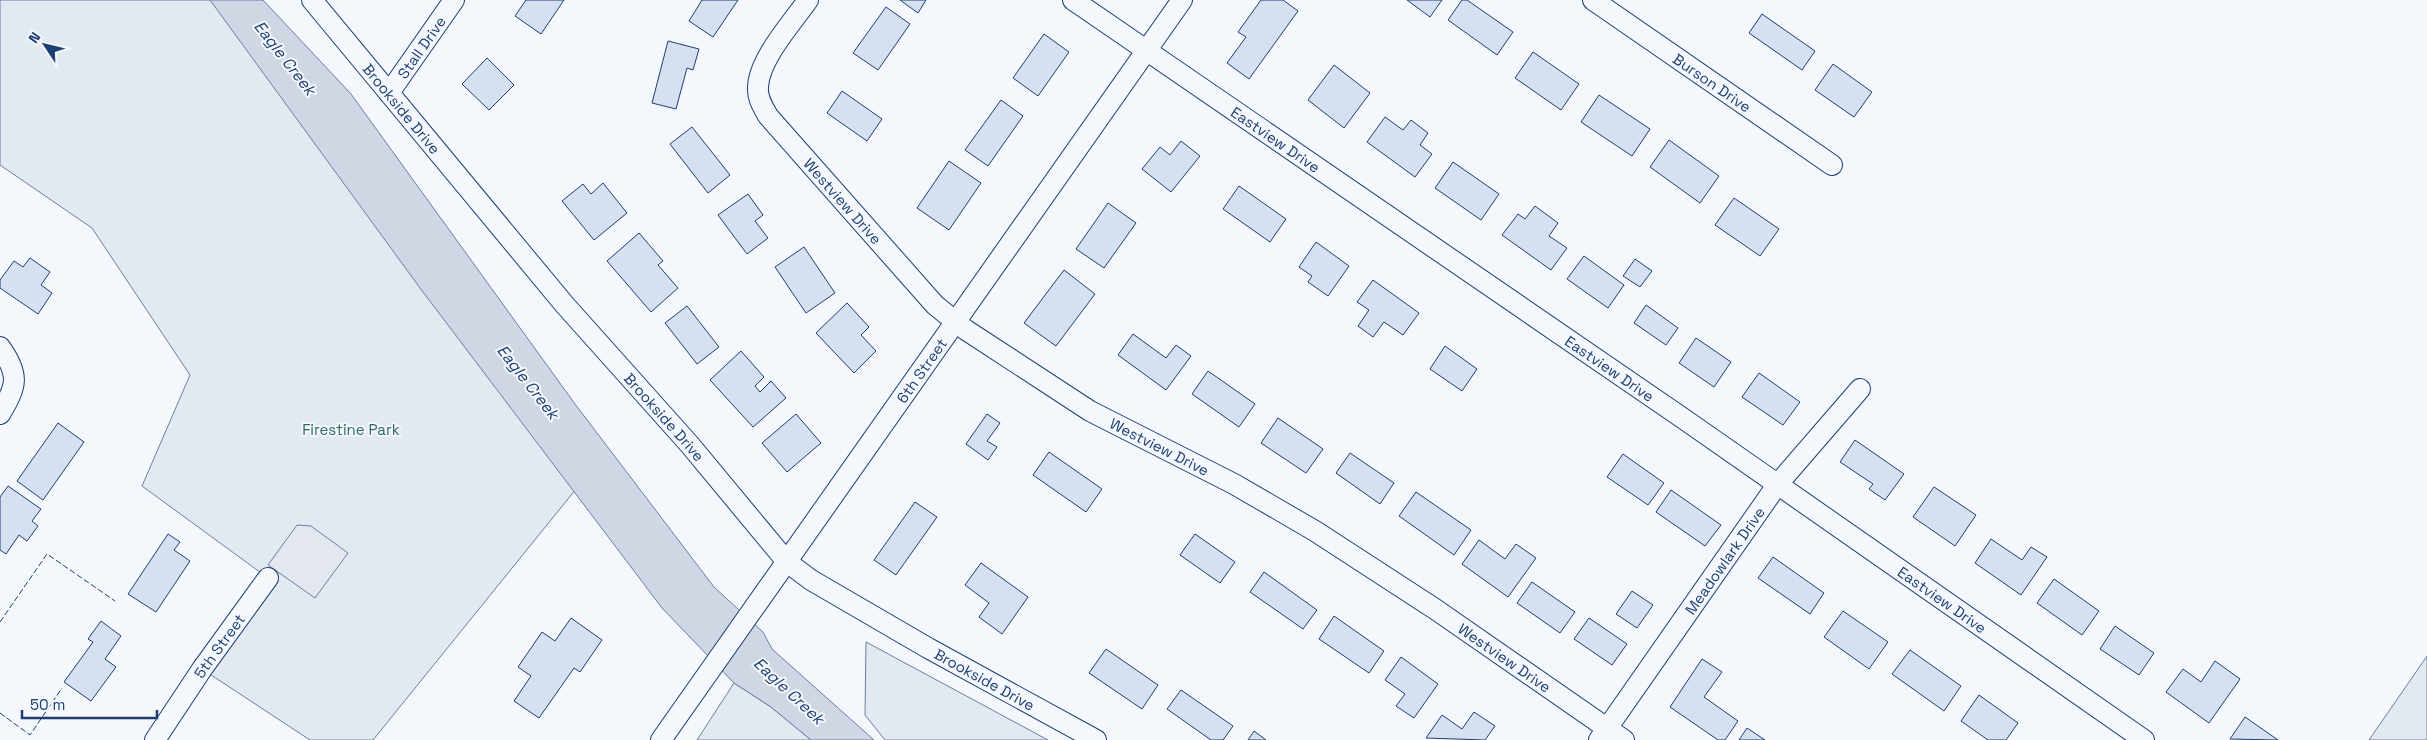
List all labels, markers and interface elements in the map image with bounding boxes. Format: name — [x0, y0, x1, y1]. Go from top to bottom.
street label: Stall Drive — [393, 12, 450, 82]
water label: Eagle Creek — [249, 16, 322, 102]
north arrow — [20, 20, 70, 70]
text: N — [24, 29, 44, 47]
street label: Burson Drive — [1670, 49, 1755, 116]
street label: Brookside Drive — [359, 59, 445, 158]
street label: Eastview Drive — [1228, 102, 1324, 176]
street label: Westview Drive — [800, 154, 886, 248]
street label: Eastview Drive — [1562, 331, 1658, 406]
street label: 6th Street — [892, 334, 951, 407]
water label: Eagle Creek — [492, 340, 565, 426]
street label: Brookside Drive — [620, 369, 709, 465]
street label: Westview Drive — [1107, 413, 1213, 479]
park label: Firestine Park — [302, 420, 400, 439]
street label: Meadowlark Drive — [1680, 503, 1769, 618]
street label: Eastview Drive — [1894, 562, 1991, 637]
street label: 5th Street — [189, 610, 249, 681]
street label: Westview Drive — [1455, 619, 1555, 696]
street label: Brookside Drive — [931, 644, 1038, 714]
water label: Eagle Creek — [749, 653, 831, 731]
scale bar — [22, 688, 158, 720]
text: 50 m — [30, 695, 65, 714]

